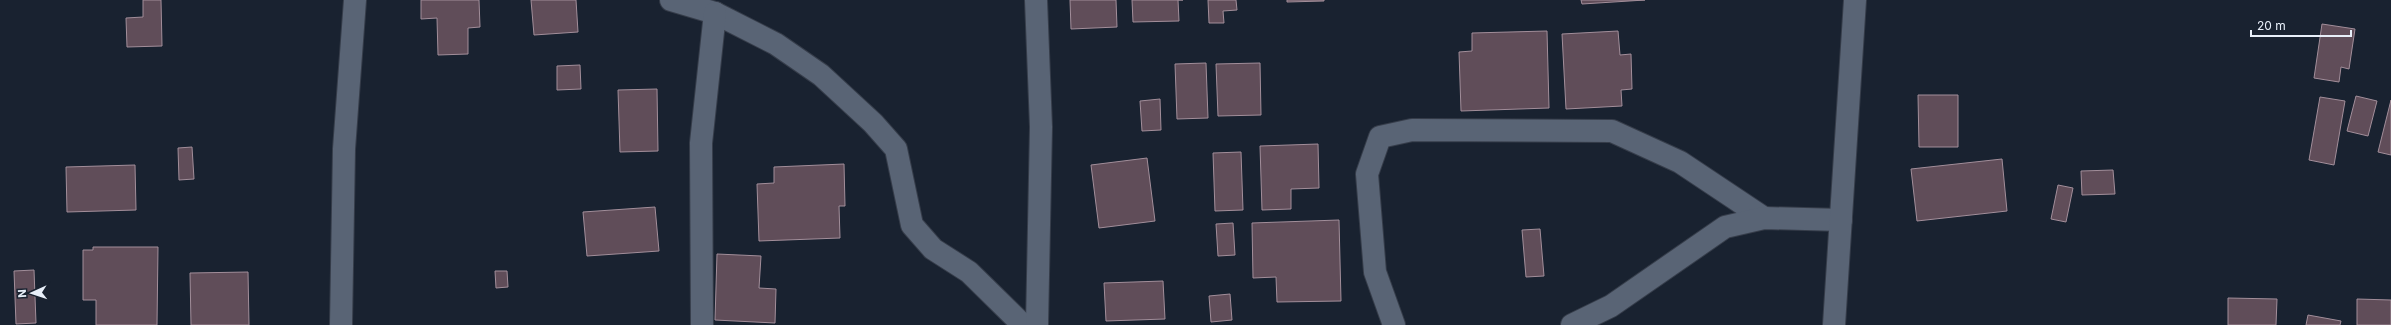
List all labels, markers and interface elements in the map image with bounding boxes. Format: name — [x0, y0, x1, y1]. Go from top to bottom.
scale bar — [2251, 12, 2351, 38]
text: 20 m — [2257, 18, 2286, 33]
north arrow — [12, 273, 52, 313]
text: N — [15, 289, 29, 298]

